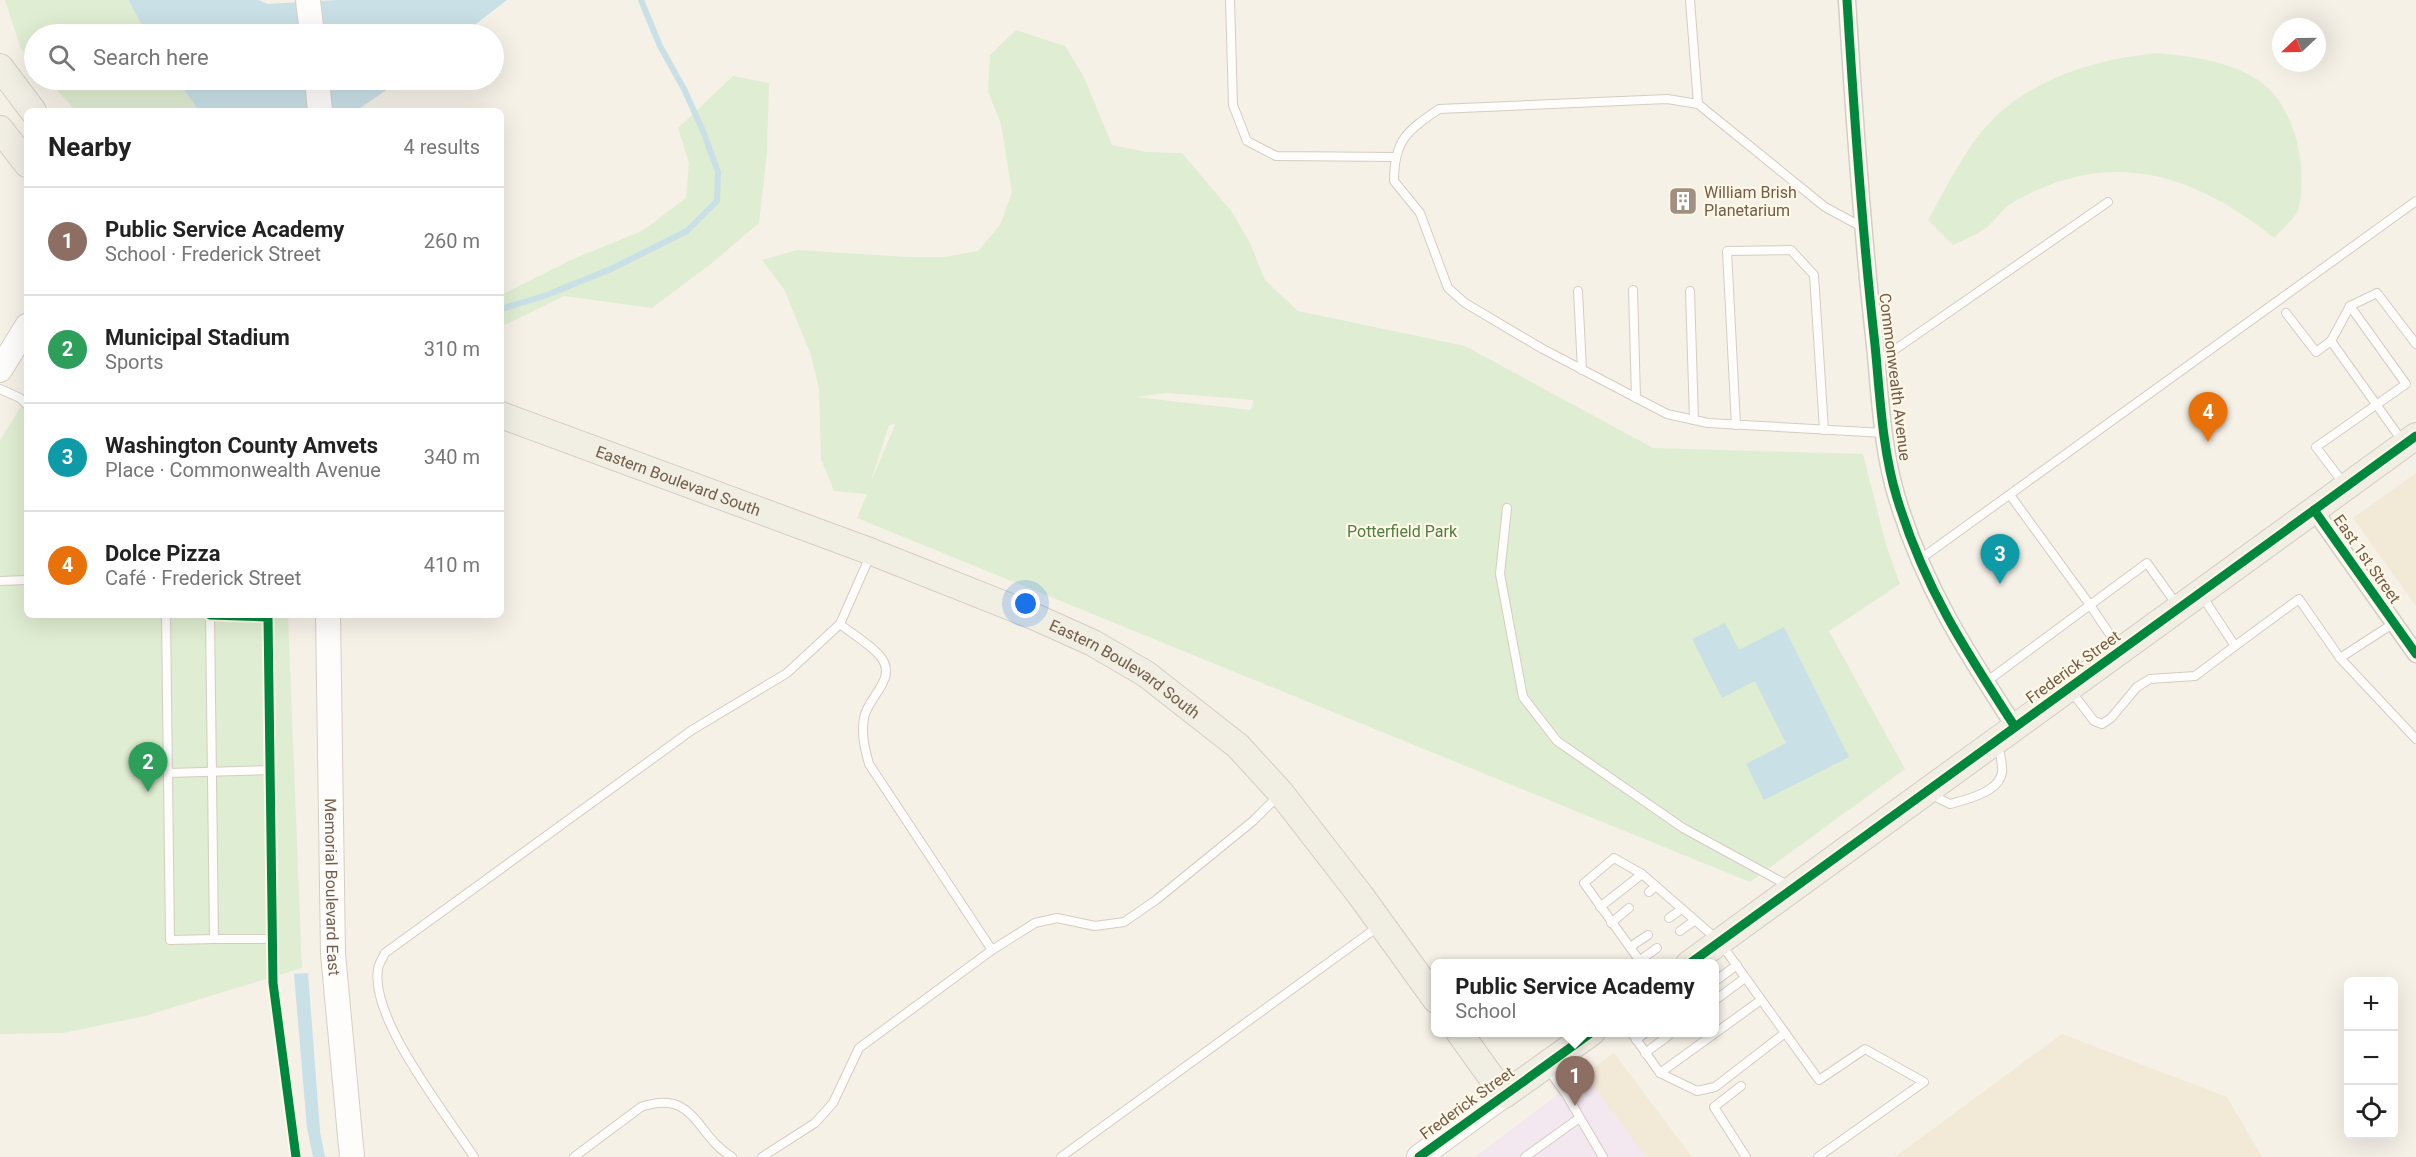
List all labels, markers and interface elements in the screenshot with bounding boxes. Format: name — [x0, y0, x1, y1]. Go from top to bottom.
north arrow — [2272, 18, 2326, 72]
search box — [24, 24, 504, 90]
icon: search — [45, 41, 78, 74]
text: Search here — [93, 45, 209, 70]
text: Nearby — [48, 132, 131, 162]
text: 4 results — [404, 135, 480, 159]
place label: William Brish Planetarium — [1704, 183, 1797, 220]
building icon: William Brish Planetarium — [1667, 185, 1699, 217]
text: Public Service Academy — [105, 217, 344, 242]
text: 1 — [62, 229, 73, 253]
text: 260 m — [424, 229, 480, 253]
text: School · Frederick Street — [105, 242, 321, 266]
street label: Commonwealth Avenue — [1875, 292, 1915, 462]
text: Municipal Stadium — [105, 325, 290, 350]
text: 2 — [62, 337, 73, 361]
text: 310 m — [424, 337, 480, 361]
text: Sports — [105, 350, 164, 374]
pin: 4 — [2188, 392, 2228, 442]
text: Washington County Amvets — [105, 433, 378, 458]
street label: Eastern Boulevard South — [593, 441, 763, 520]
text: 3 — [62, 445, 73, 469]
text: 340 m — [424, 445, 480, 469]
text: Place · Commonwealth Avenue — [105, 458, 381, 482]
street label: East 1st Street — [2329, 511, 2405, 607]
park label: Potterfield Park — [1347, 522, 1458, 541]
pin: 3 — [1980, 534, 2020, 584]
text: Dolce Pizza — [105, 541, 221, 566]
text: 4 — [62, 553, 73, 577]
text: 410 m — [424, 553, 480, 577]
text: Café · Frederick Street — [105, 566, 301, 590]
your location — [1011, 589, 1040, 618]
street label: Eastern Boulevard South — [1047, 615, 1204, 722]
street label: Frederick Street — [2022, 626, 2124, 708]
pin: 2 — [128, 742, 168, 792]
street label: Memorial Boulevard East — [321, 798, 344, 977]
popup — [1431, 959, 1719, 1037]
text: Public Service Academy — [1455, 974, 1695, 999]
map controls — [2344, 977, 2398, 1139]
button: + — [2344, 977, 2398, 1031]
text: School — [1455, 999, 1516, 1023]
button: − — [2344, 1031, 2398, 1085]
pin: 1 — [1556, 1056, 1594, 1106]
street label: Frederick Street — [1416, 1062, 1518, 1144]
button: locate — [2344, 1085, 2398, 1139]

